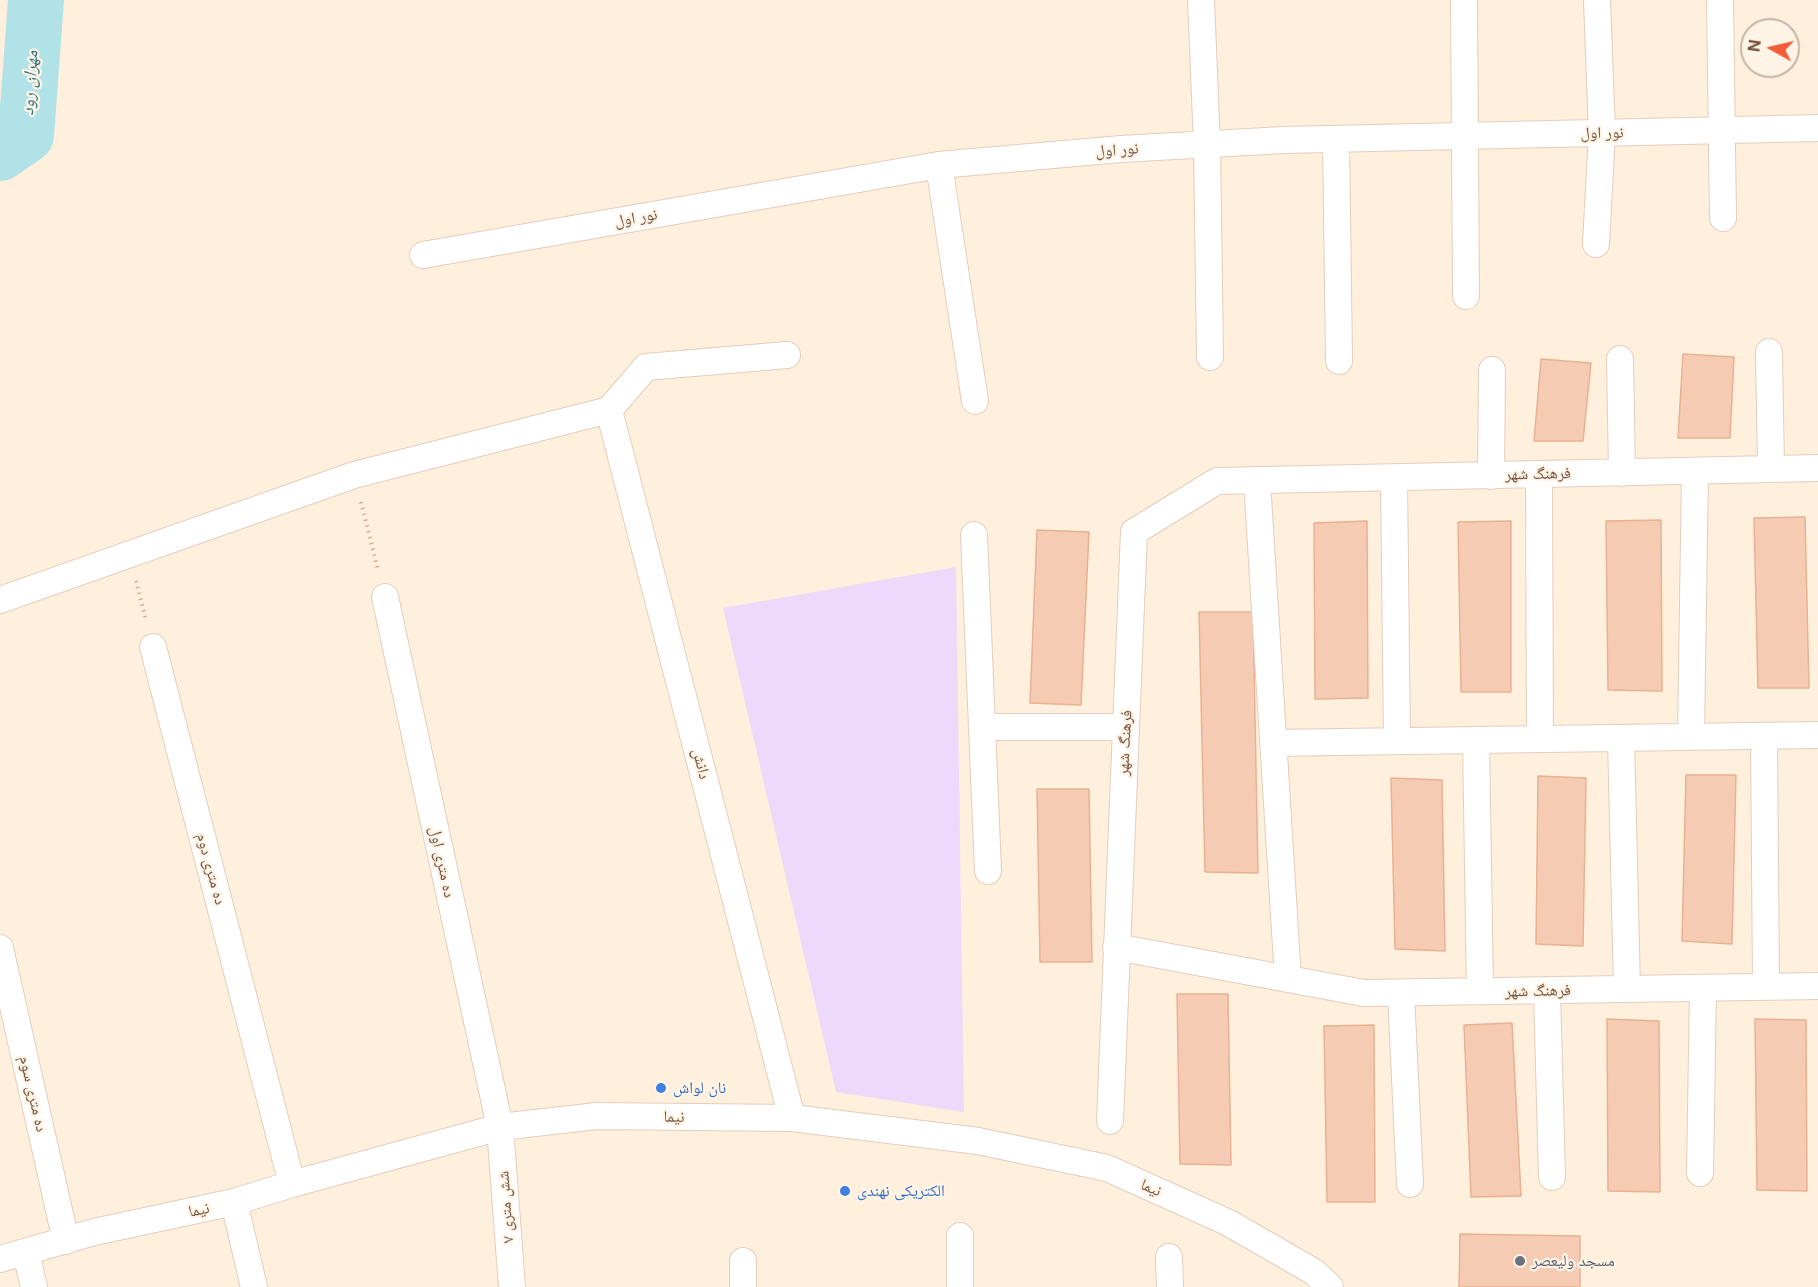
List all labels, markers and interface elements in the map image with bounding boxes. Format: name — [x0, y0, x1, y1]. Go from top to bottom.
north arrow — [1740, 18, 1800, 78]
text: N — [1743, 38, 1765, 53]
water label: مهران رود — [17, 50, 43, 116]
street label: نور اول — [1580, 123, 1624, 143]
street label: نور اول — [1095, 139, 1139, 161]
street label: نور اول — [613, 205, 659, 231]
street label: فرهنگ شهر — [1505, 464, 1571, 484]
street label: فرهنگ شهر — [1114, 710, 1136, 776]
street label: دانش — [688, 747, 714, 781]
street label: ده متری اول — [425, 825, 459, 899]
street label: ده متری دوم — [192, 831, 230, 907]
street label: فرهنگ شهر — [1505, 981, 1571, 1001]
street label: ده متری سوم — [15, 1054, 51, 1134]
place label: نان لواش — [673, 1078, 726, 1098]
marker: نان لواش — [654, 1081, 668, 1095]
street label: نیما — [663, 1107, 685, 1127]
street label: ۷ شش متری — [494, 1170, 518, 1244]
street label: نیما — [1138, 1175, 1164, 1201]
place label: الکتریکی نهندی — [857, 1181, 945, 1201]
marker: الکتریکی نهندی — [838, 1184, 852, 1198]
street label: نیما — [187, 1198, 211, 1222]
place label: مسجد ولیعصر — [1532, 1251, 1615, 1271]
marker: مسجد ولیعصر — [1513, 1254, 1527, 1268]

